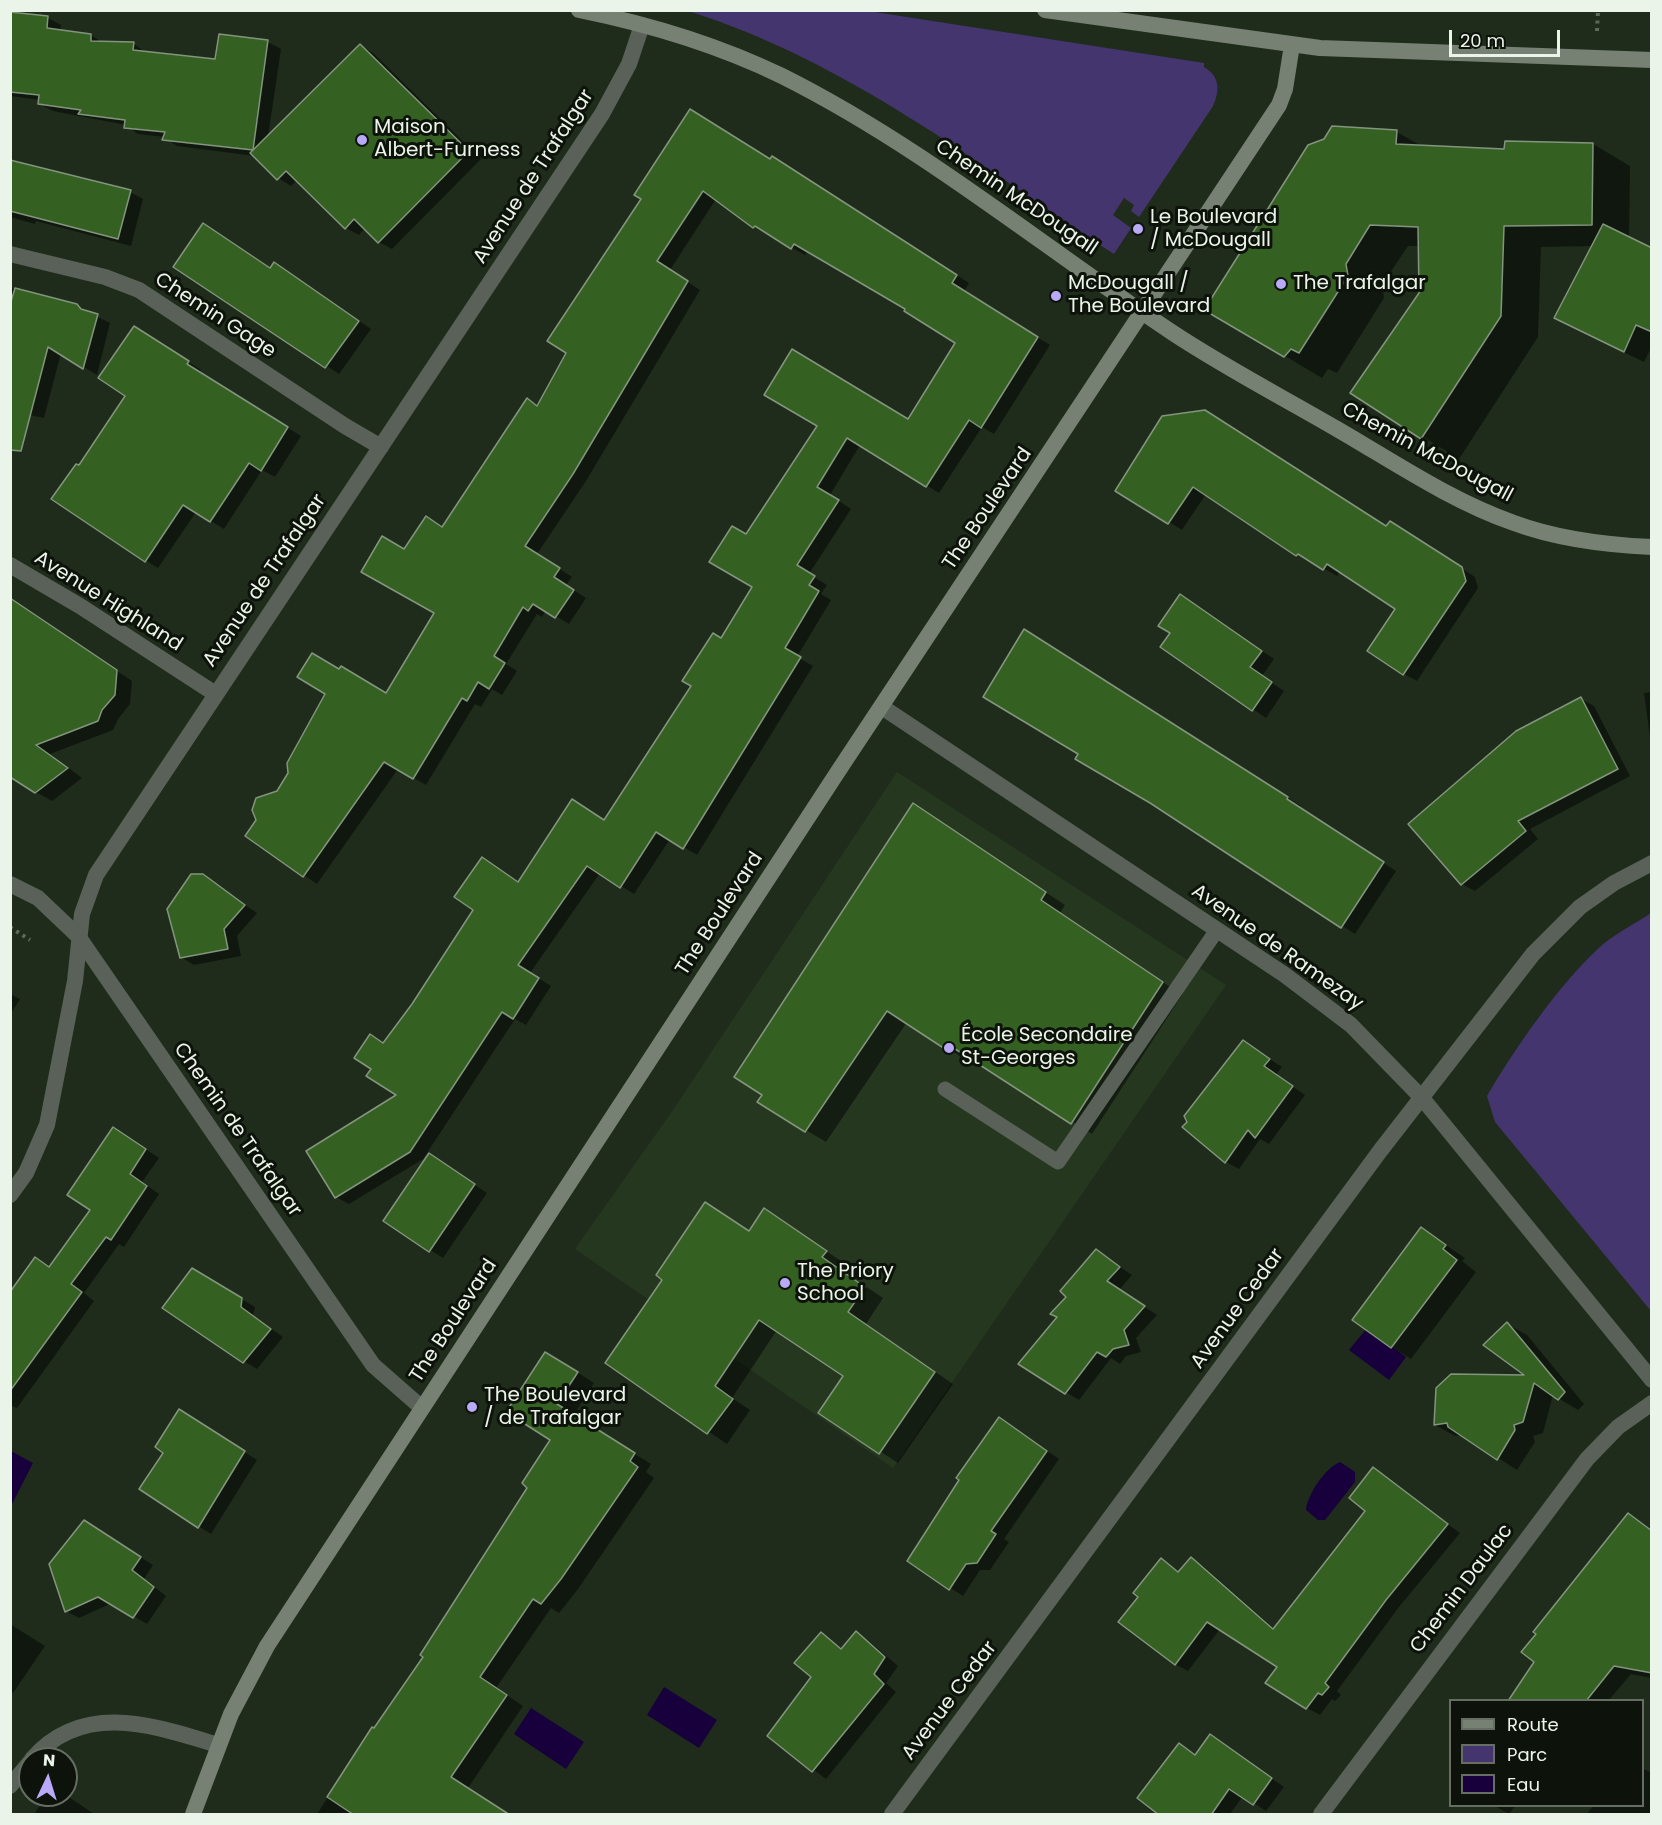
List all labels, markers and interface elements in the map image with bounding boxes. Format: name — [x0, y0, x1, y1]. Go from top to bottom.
scale bar — [1452, 18, 1563, 56]
text: 20 m — [1460, 28, 1505, 53]
street label: Avenue de Trafalgar — [469, 85, 599, 269]
place label: Maison Albert-Furness — [374, 116, 520, 163]
marker: Maison Albert-Furness — [355, 133, 369, 147]
street label: Chemin McDougall — [930, 135, 1102, 261]
place label: Le Boulevard / McDougall — [1150, 206, 1277, 253]
marker: Le Boulevard / McDougall — [1131, 222, 1145, 236]
street label: Chemin Gage — [150, 268, 280, 364]
place label: McDougall / The Boulevard — [1068, 272, 1210, 319]
place label: The Trafalgar — [1293, 272, 1426, 296]
marker: The Trafalgar — [1274, 277, 1288, 291]
marker: McDougall / The Boulevard — [1049, 289, 1063, 303]
street label: Chemin McDougall — [1337, 398, 1517, 508]
street label: The Boulevard — [938, 443, 1038, 575]
street label: Avenue de Trafalgar — [198, 490, 332, 672]
street label: Avenue Highland — [29, 547, 187, 657]
street label: The Boulevard — [671, 848, 769, 980]
street label: Avenue de Ramezay — [1186, 880, 1368, 1016]
place label: École Secondaire St-Georges — [961, 1024, 1133, 1071]
street label: Chemin de Trafalgar — [168, 1038, 306, 1222]
marker: École Secondaire St-Georges — [942, 1041, 956, 1055]
street label: Avenue Cedar — [1186, 1244, 1290, 1374]
street label: The Boulevard — [405, 1255, 503, 1387]
place label: The Priory School — [797, 1260, 894, 1307]
marker: The Priory School — [778, 1276, 792, 1290]
place label: The Boulevard / de Trafalgar — [484, 1384, 626, 1431]
marker: The Boulevard / de Trafalgar — [465, 1400, 479, 1414]
street label: Chemin Daulac — [1406, 1520, 1518, 1658]
street label: Avenue Cedar — [897, 1637, 1003, 1765]
legend — [1449, 1699, 1644, 1807]
text: Route — [1507, 1712, 1559, 1737]
text: Parc — [1507, 1742, 1547, 1767]
north arrow — [18, 1747, 78, 1807]
text: N — [42, 1749, 56, 1772]
text: Eau — [1507, 1772, 1540, 1797]

